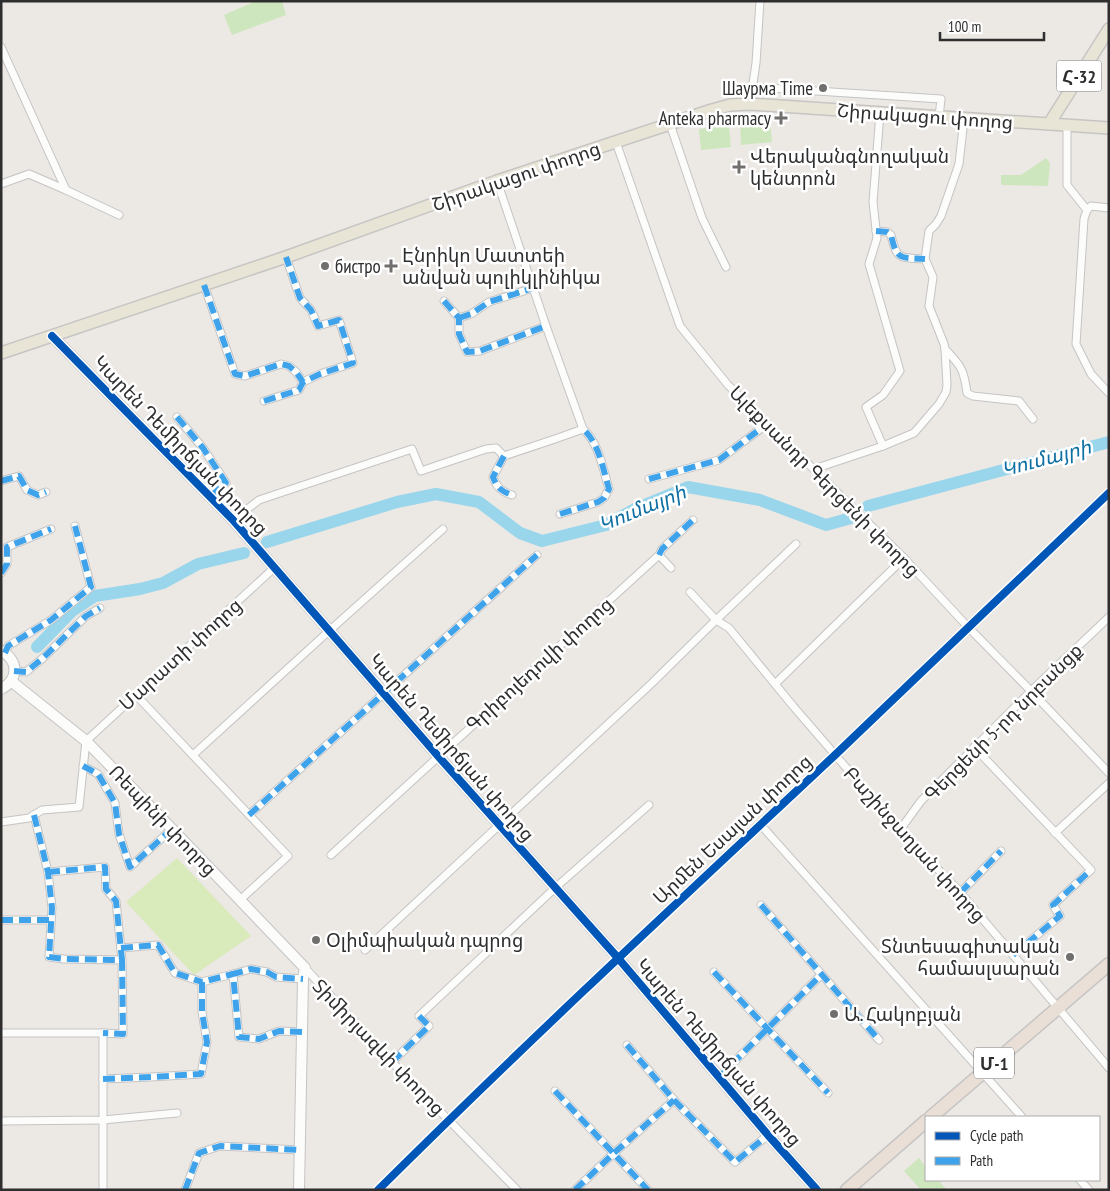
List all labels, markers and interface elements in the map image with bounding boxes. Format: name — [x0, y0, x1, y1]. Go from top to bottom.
scale bar — [940, 10, 1044, 42]
text: 100 m — [948, 17, 981, 36]
road number: Հ-32 — [1056, 60, 1102, 92]
place label: Шаурма Time — [722, 76, 813, 100]
marker: Шаурма Time — [817, 82, 829, 94]
street label: Շիրակացու փողոց — [836, 98, 1014, 134]
place label: Anteka pharmacy — [659, 106, 772, 130]
marker: Anteka pharmacy — [775, 112, 787, 124]
street label: Շիրակացու փողոց — [429, 136, 603, 216]
place label: Վերականգնողական կենտրոն — [750, 144, 949, 190]
marker: Վերականգնողական կենտրոն — [732, 160, 746, 174]
place label: Էնրիկո Մատտեի անվան պոլիկլինիկա — [402, 243, 601, 289]
place label: бистро — [335, 254, 381, 278]
marker: Էնրիկո Մատտեի անվան պոլիկլինիկա — [384, 259, 398, 273]
marker: бистро — [319, 260, 331, 272]
street label: Կարեն Դեմիրճյան փողոց — [89, 350, 273, 540]
street label: Ալեքսանդր Գերցենի փողոց — [724, 380, 926, 582]
water label: Կումայրի — [998, 433, 1095, 482]
water label: Կումայրի — [595, 478, 690, 537]
street label: Գրիբոյեդովի փողոց — [461, 592, 617, 736]
street label: Մարատի փողոց — [114, 593, 246, 715]
street label: Գերցենի 5-րդ նրբանցք — [919, 638, 1087, 806]
street label: Կարեն Դեմիրճյան փողոց — [364, 648, 540, 846]
street label: Արմեն Եսայան փողոց — [648, 749, 816, 909]
street label: Ռեպինի փողոց — [104, 760, 222, 880]
street label: Բաշինջաղյան փողոց — [839, 761, 991, 927]
place label: Օլիմպիական դպրոց — [326, 928, 523, 952]
marker: Օլիմպիական դպրոց — [310, 934, 322, 946]
place label: Տնտեսագիտական համասլսարան — [881, 934, 1060, 980]
marker: Տնտեսագիտական համասլսարան — [1064, 951, 1076, 963]
street label: Կարեն Դեմիրճյան փողոց — [631, 953, 807, 1151]
street label: Տիմիրյազևի փողոց — [308, 974, 450, 1120]
place label: Ա. Հակոբյան — [844, 1002, 961, 1026]
marker: Ա. Հակոբյան — [828, 1008, 840, 1020]
road number: Մ-1 — [974, 1048, 1014, 1078]
legend — [925, 1116, 1100, 1181]
text: Cycle path — [970, 1126, 1023, 1145]
text: Path — [970, 1151, 993, 1170]

